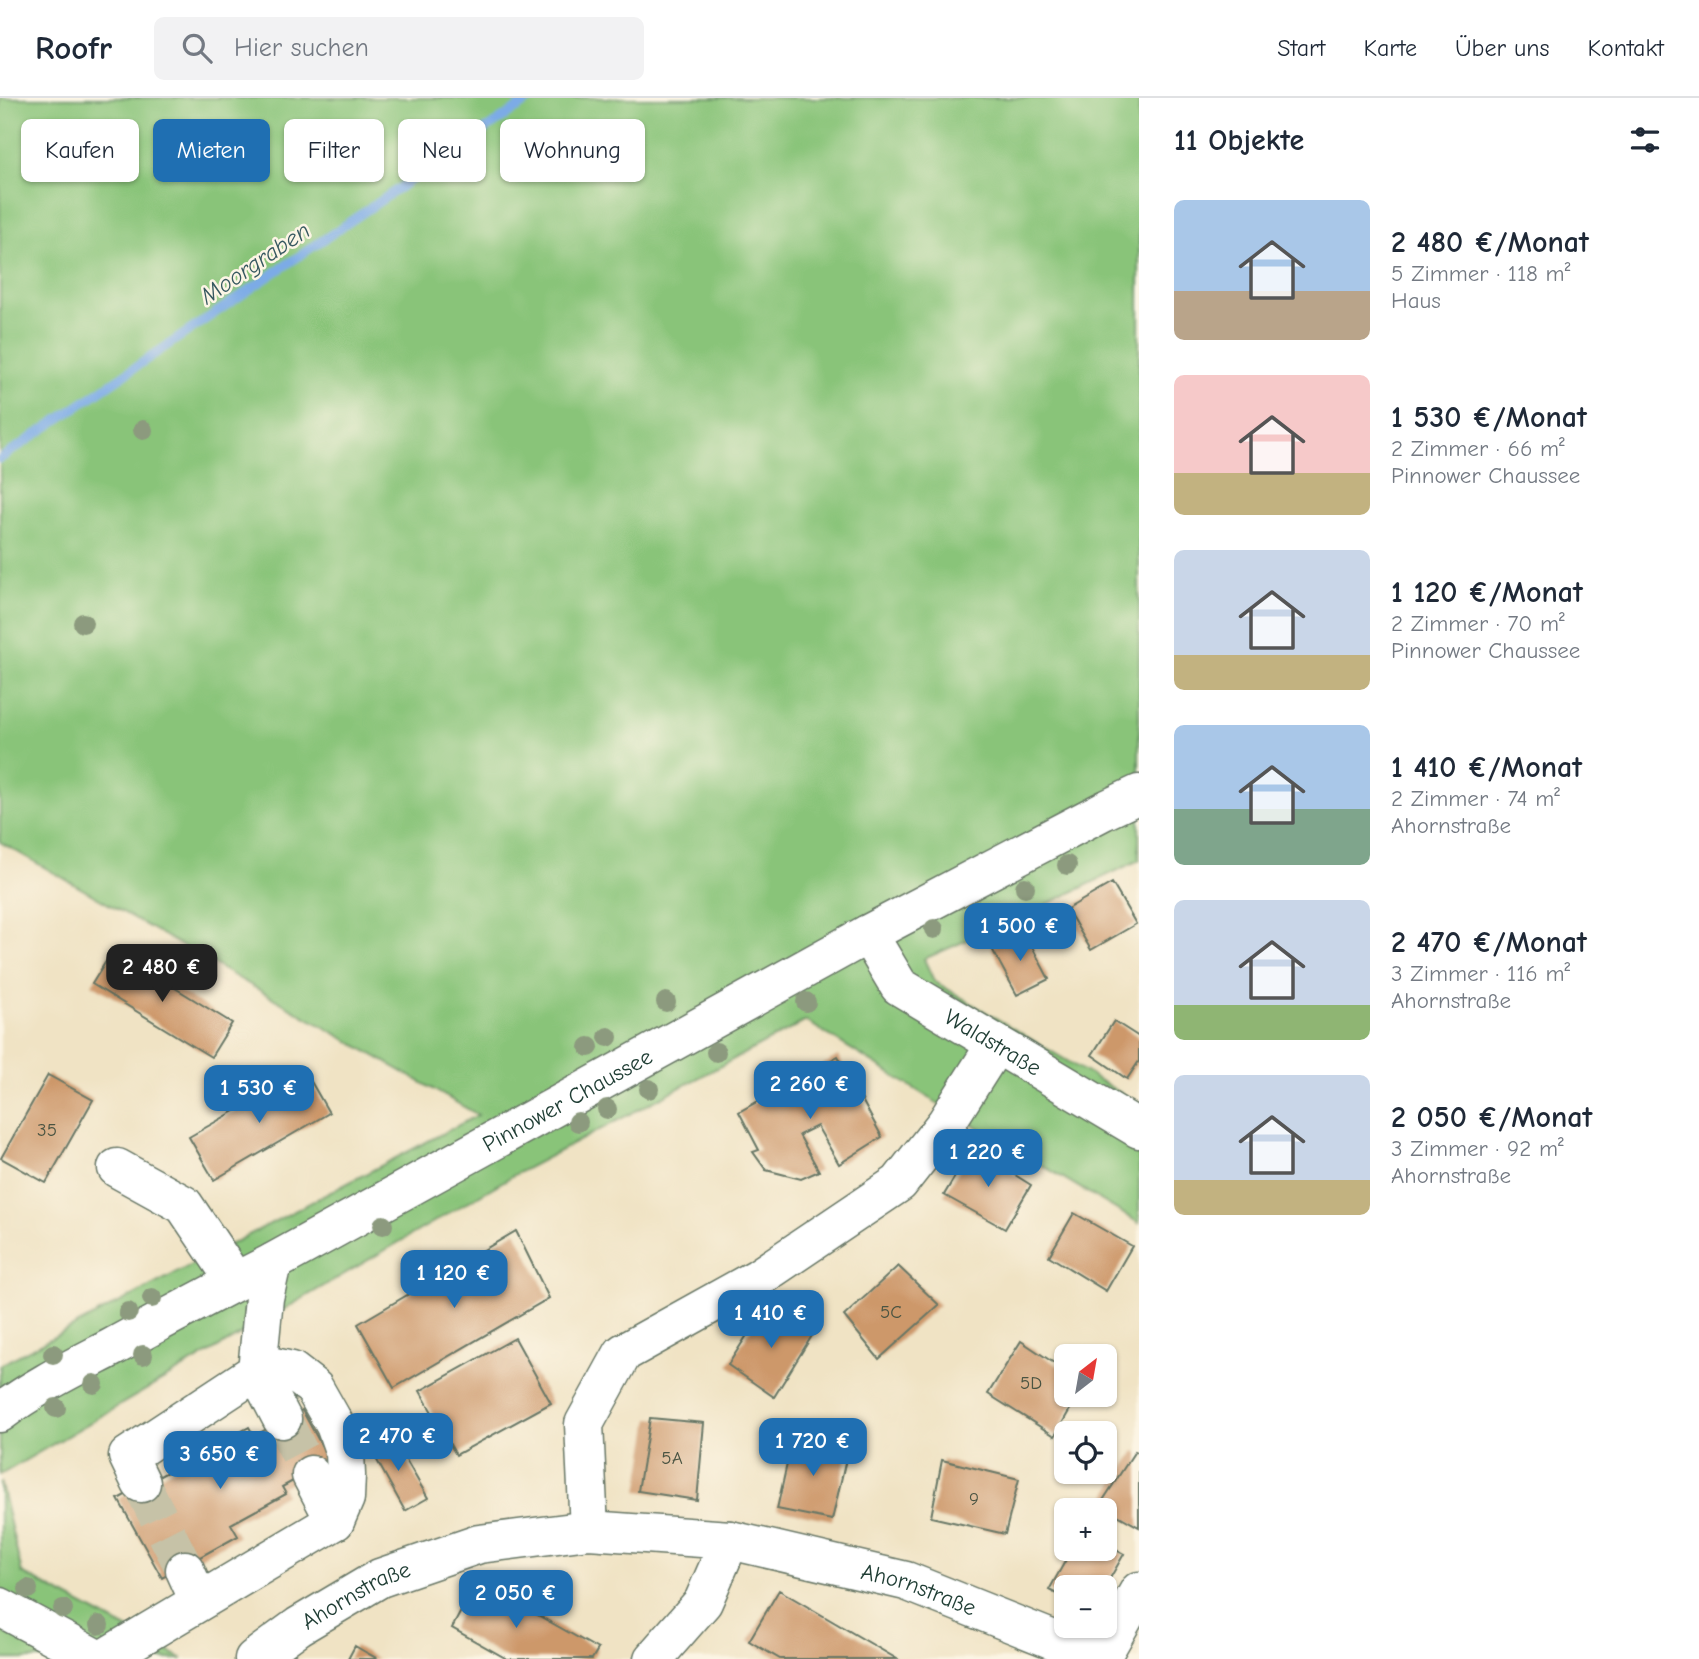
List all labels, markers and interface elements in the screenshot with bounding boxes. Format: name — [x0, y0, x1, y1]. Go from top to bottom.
search box — [154, 17, 644, 80]
text: Roofr — [35, 29, 112, 67]
icon: search — [178, 29, 216, 67]
text: Hier suchen — [234, 33, 369, 63]
text: Start — [1277, 34, 1325, 62]
text: Karte — [1363, 34, 1417, 62]
text: Über uns — [1455, 34, 1550, 62]
text: Kontakt — [1588, 34, 1664, 62]
chip: Kaufen — [21, 119, 139, 182]
chip: Mieten — [153, 119, 270, 182]
chip: Filter — [284, 119, 384, 182]
chip: Neu — [398, 119, 486, 182]
chip: Wohnung — [500, 119, 645, 182]
icon: filters — [1626, 121, 1664, 159]
text: 11 Objekte — [1174, 123, 1304, 158]
water label: Moorgraben — [194, 216, 315, 310]
text: 2 480 €/Monat — [1391, 225, 1589, 260]
icon: home — [1230, 228, 1314, 312]
text: 5 Zimmer · 118 m² — [1391, 260, 1570, 287]
text: Haus — [1391, 287, 1441, 314]
text: 1 530 €/Monat — [1391, 400, 1587, 435]
icon: home — [1230, 403, 1314, 487]
text: 2 Zimmer · 66 m² — [1391, 435, 1565, 462]
text: Pinnower Chaussee — [1391, 462, 1580, 489]
text: 1 120 €/Monat — [1391, 575, 1583, 610]
icon: home — [1230, 578, 1314, 662]
text: 2 Zimmer · 70 m² — [1391, 610, 1565, 637]
text: Pinnower Chaussee — [1391, 637, 1580, 664]
text: 1 410 €/Monat — [1391, 750, 1582, 785]
icon: home — [1230, 753, 1314, 837]
text: 2 Zimmer · 74 m² — [1391, 785, 1560, 812]
text: Ahornstraße — [1391, 812, 1511, 839]
pin: 1 500 € — [955, 904, 1085, 963]
text: 1 500 € — [980, 912, 1060, 939]
text: 2 470 €/Monat — [1391, 925, 1587, 960]
icon: home — [1230, 928, 1314, 1012]
pin: 2 480 € — [97, 944, 227, 1004]
text: 2 480 € — [122, 953, 202, 980]
text: 3 Zimmer · 116 m² — [1391, 960, 1570, 987]
text: Ahornstraße — [1391, 987, 1511, 1014]
street label: Waldstraße — [940, 1003, 1046, 1082]
street label: Pinnower Chaussee — [478, 1043, 657, 1158]
pin: 2 260 € — [745, 1062, 875, 1121]
pin: 1 530 € — [194, 1066, 324, 1125]
text: 2 260 € — [770, 1070, 850, 1097]
text: 1 530 € — [220, 1074, 298, 1101]
text: 2 050 €/Monat — [1391, 1100, 1592, 1135]
icon: home — [1230, 1103, 1314, 1187]
house number: 35 — [37, 1119, 57, 1141]
pin: 1 220 € — [923, 1130, 1053, 1189]
text: 3 Zimmer · 92 m² — [1391, 1135, 1564, 1162]
text: 1 220 € — [949, 1138, 1027, 1165]
text: Ahornstraße — [1391, 1162, 1511, 1189]
pin: 1 120 € — [389, 1250, 519, 1310]
text: 1 120 € — [417, 1259, 491, 1286]
pin: 1 410 € — [706, 1290, 836, 1350]
text: 1 410 € — [734, 1299, 808, 1326]
house number: 5C — [880, 1301, 902, 1323]
north arrow — [1054, 1344, 1116, 1407]
map controls — [1054, 1344, 1117, 1638]
house number: 5D — [1020, 1372, 1042, 1394]
pin: 2 470 € — [333, 1414, 463, 1473]
pin: 1 720 € — [748, 1418, 878, 1478]
button: locate — [1054, 1421, 1117, 1484]
text: 2 470 € — [359, 1422, 437, 1449]
text: 1 720 € — [775, 1427, 851, 1454]
pin: 3 650 € — [155, 1432, 285, 1491]
text: 3 650 € — [180, 1440, 260, 1467]
house number: 5A — [661, 1447, 683, 1469]
house number: 9 — [969, 1488, 979, 1510]
button: + — [1054, 1498, 1117, 1561]
street label: Ahornstraße — [297, 1556, 414, 1635]
street label: Ahornstraße — [858, 1558, 980, 1622]
pin: 2 050 € — [451, 1570, 581, 1630]
button: − — [1054, 1575, 1117, 1638]
text: 2 050 € — [475, 1579, 557, 1606]

